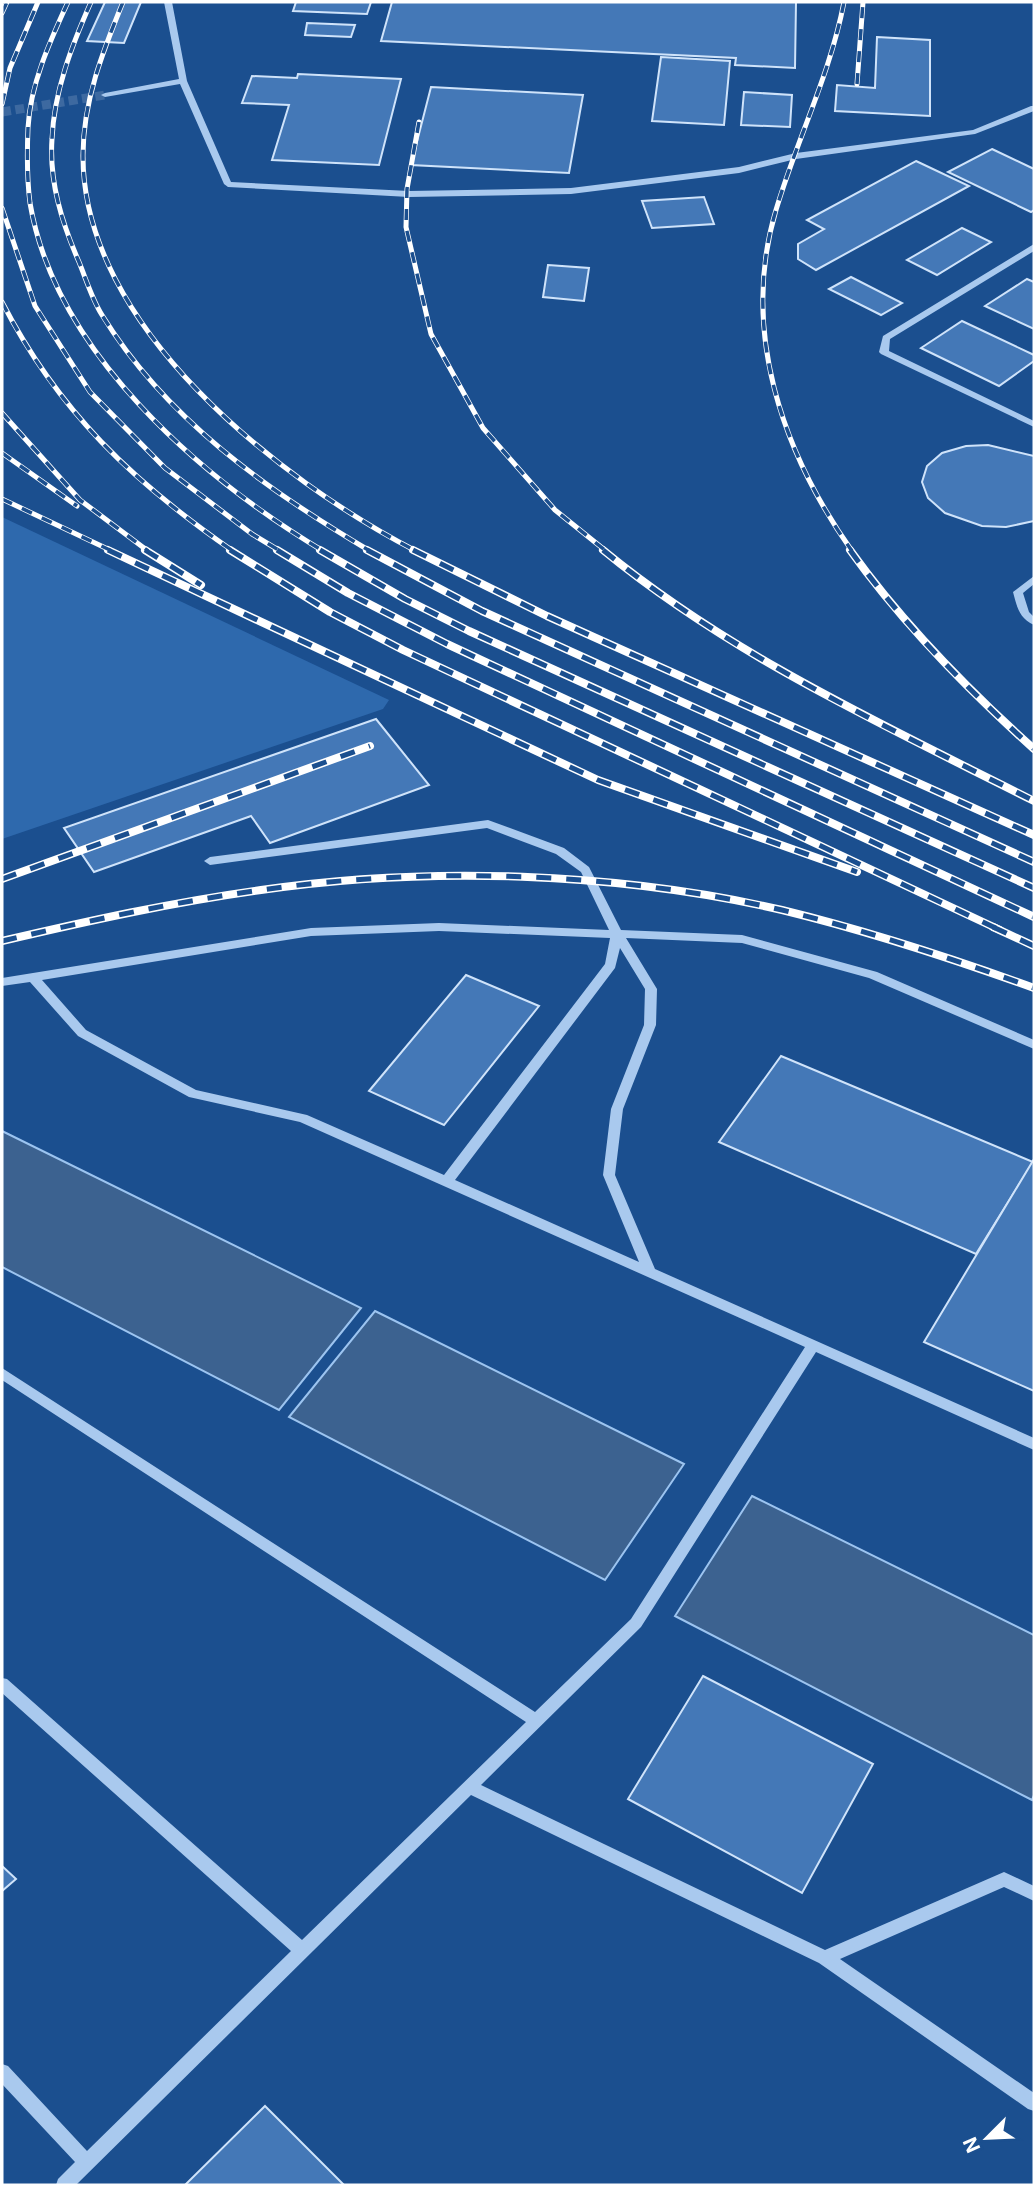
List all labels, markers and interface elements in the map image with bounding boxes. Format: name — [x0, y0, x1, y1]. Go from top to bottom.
north arrow — [952, 2103, 1022, 2173]
text: N — [958, 2133, 985, 2156]

